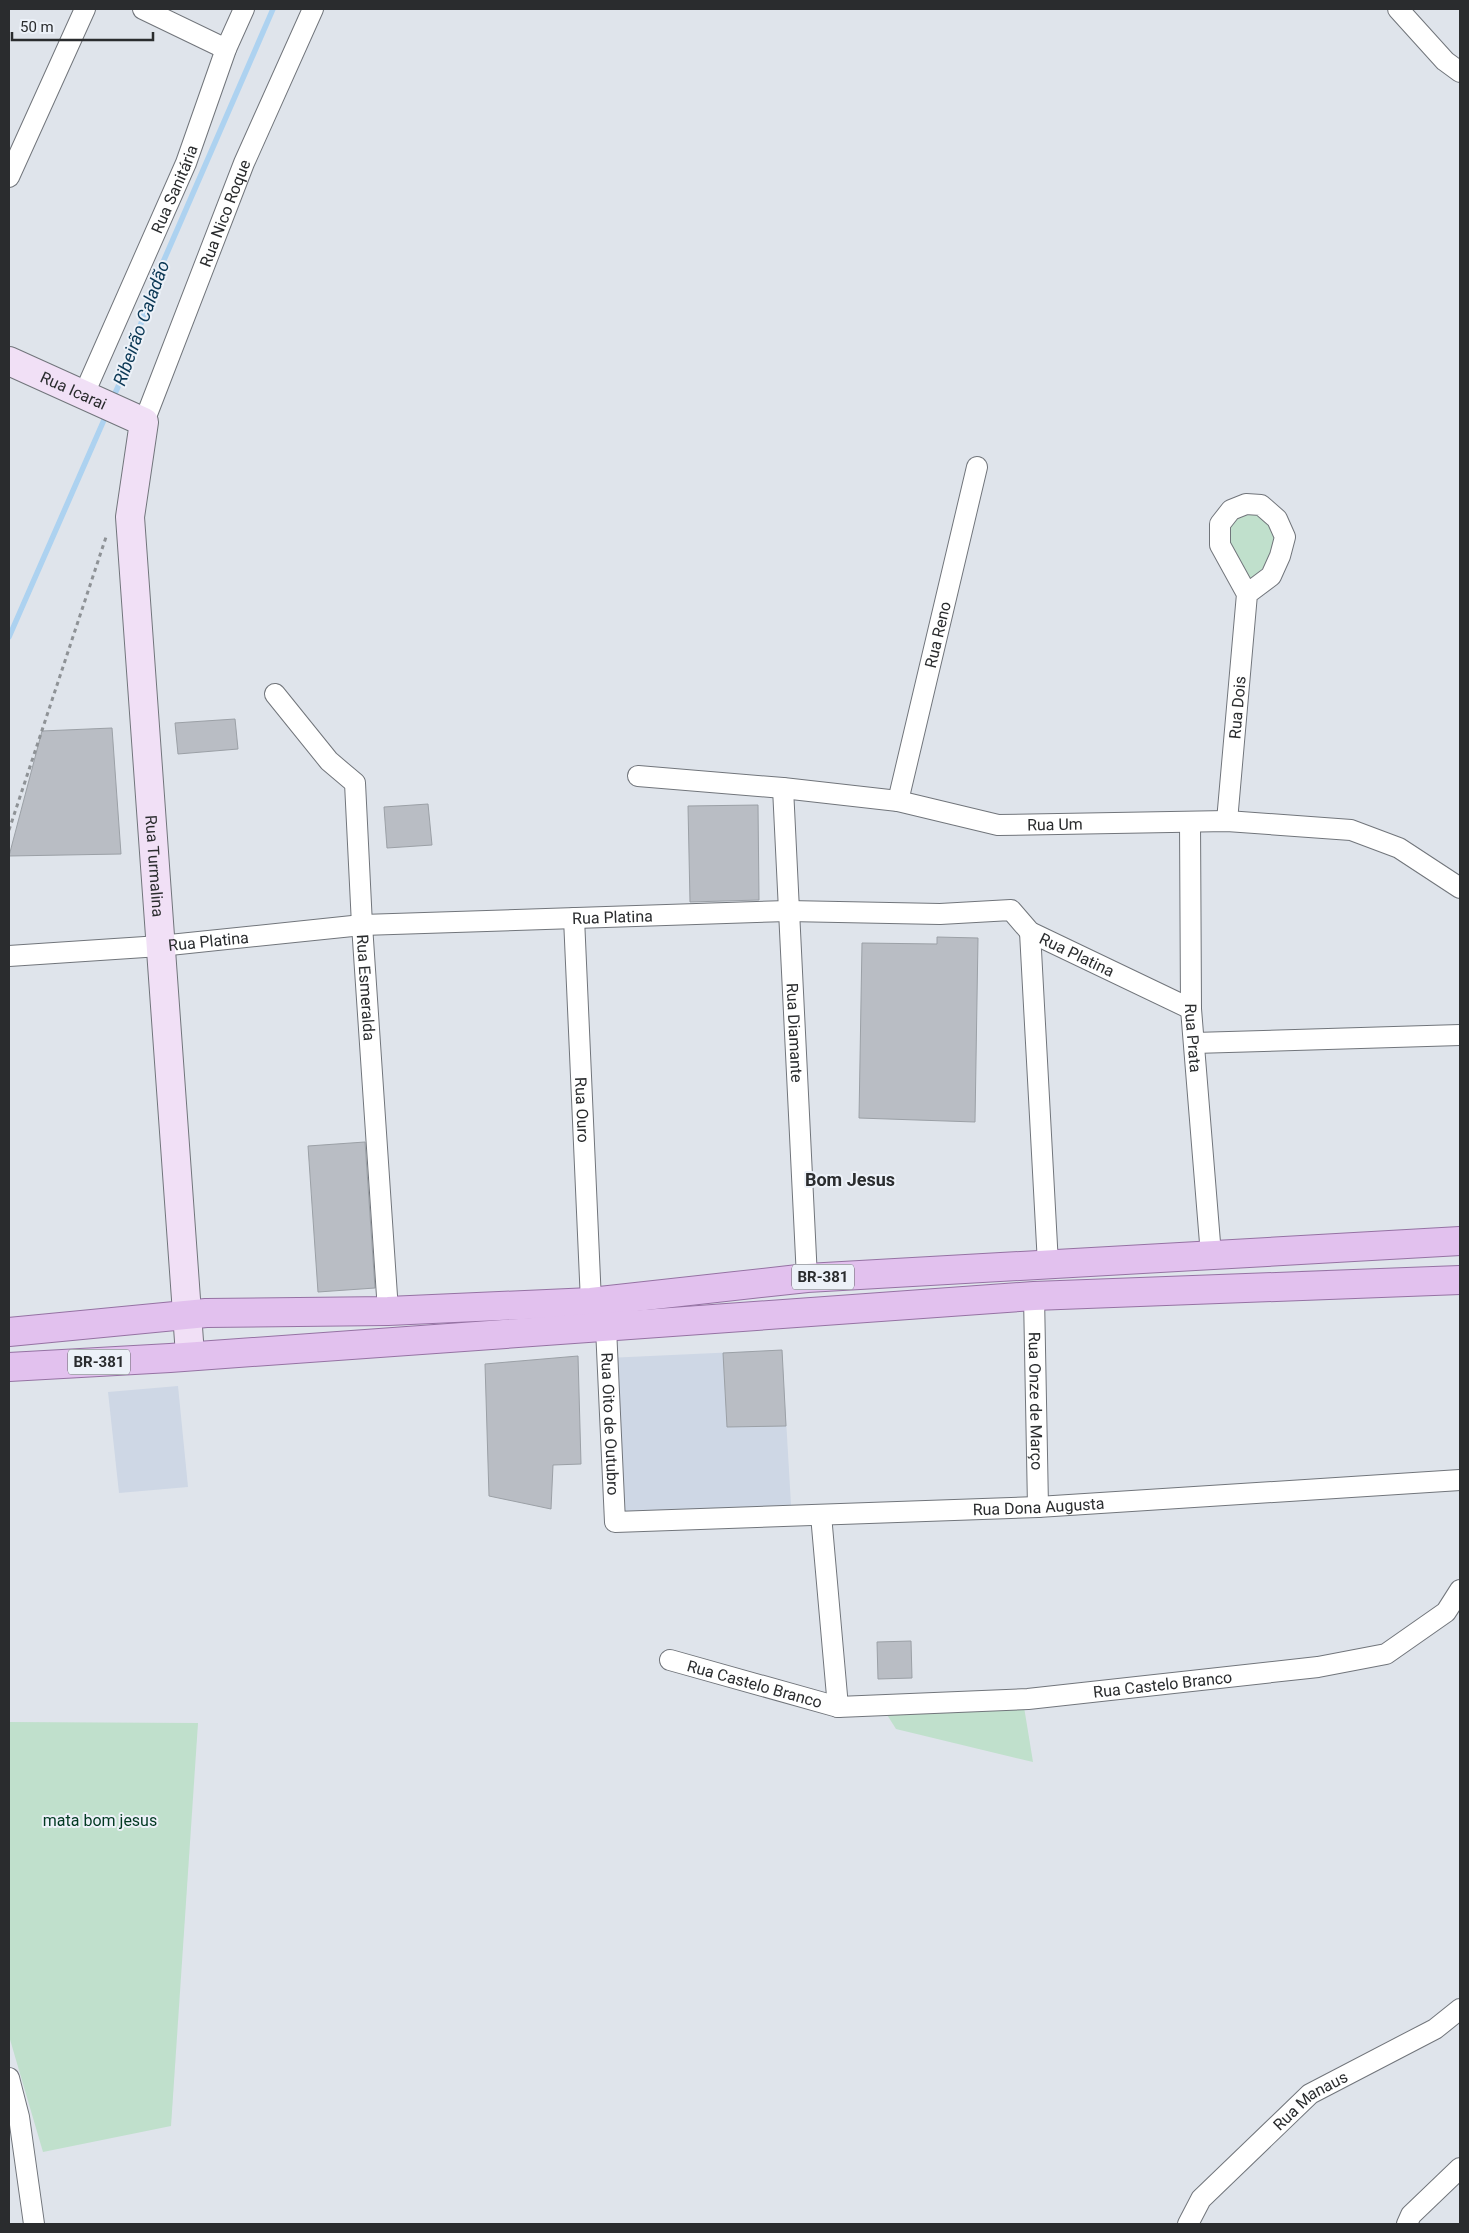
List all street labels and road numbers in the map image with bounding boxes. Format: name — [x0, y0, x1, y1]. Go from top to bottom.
street label: Rua Sanitária — [147, 142, 201, 236]
street label: Rua Nico Roque — [195, 157, 254, 269]
street label: Rua Icarai — [38, 367, 110, 413]
street label: Rua Reno — [920, 599, 954, 670]
street label: Rua Dois — [1225, 675, 1249, 740]
street label: Rua Turmalina — [142, 814, 168, 918]
street label: Rua Um — [1027, 814, 1083, 834]
street label: Rua Platina — [572, 906, 653, 928]
street label: Rua Platina — [167, 927, 250, 955]
street label: Rua Platina — [1037, 929, 1118, 980]
street label: Rua Esmeralda — [353, 934, 379, 1041]
street label: Rua Diamante — [783, 982, 807, 1083]
street label: Rua Prata — [1181, 1003, 1206, 1073]
street label: Rua Ouro — [572, 1077, 593, 1143]
road number: BR-381 — [792, 1264, 854, 1290]
street label: Rua Onze de Março — [1025, 1332, 1047, 1470]
road number: BR-381 — [68, 1350, 130, 1374]
street label: Rua Oito de Outubro — [598, 1352, 623, 1496]
street label: Rua Dona Augusta — [972, 1493, 1105, 1519]
street label: Rua Castelo Branco — [685, 1656, 825, 1712]
street label: Rua Castelo Branco — [1092, 1667, 1233, 1701]
street label: Rua Manaus — [1269, 2067, 1351, 2134]

